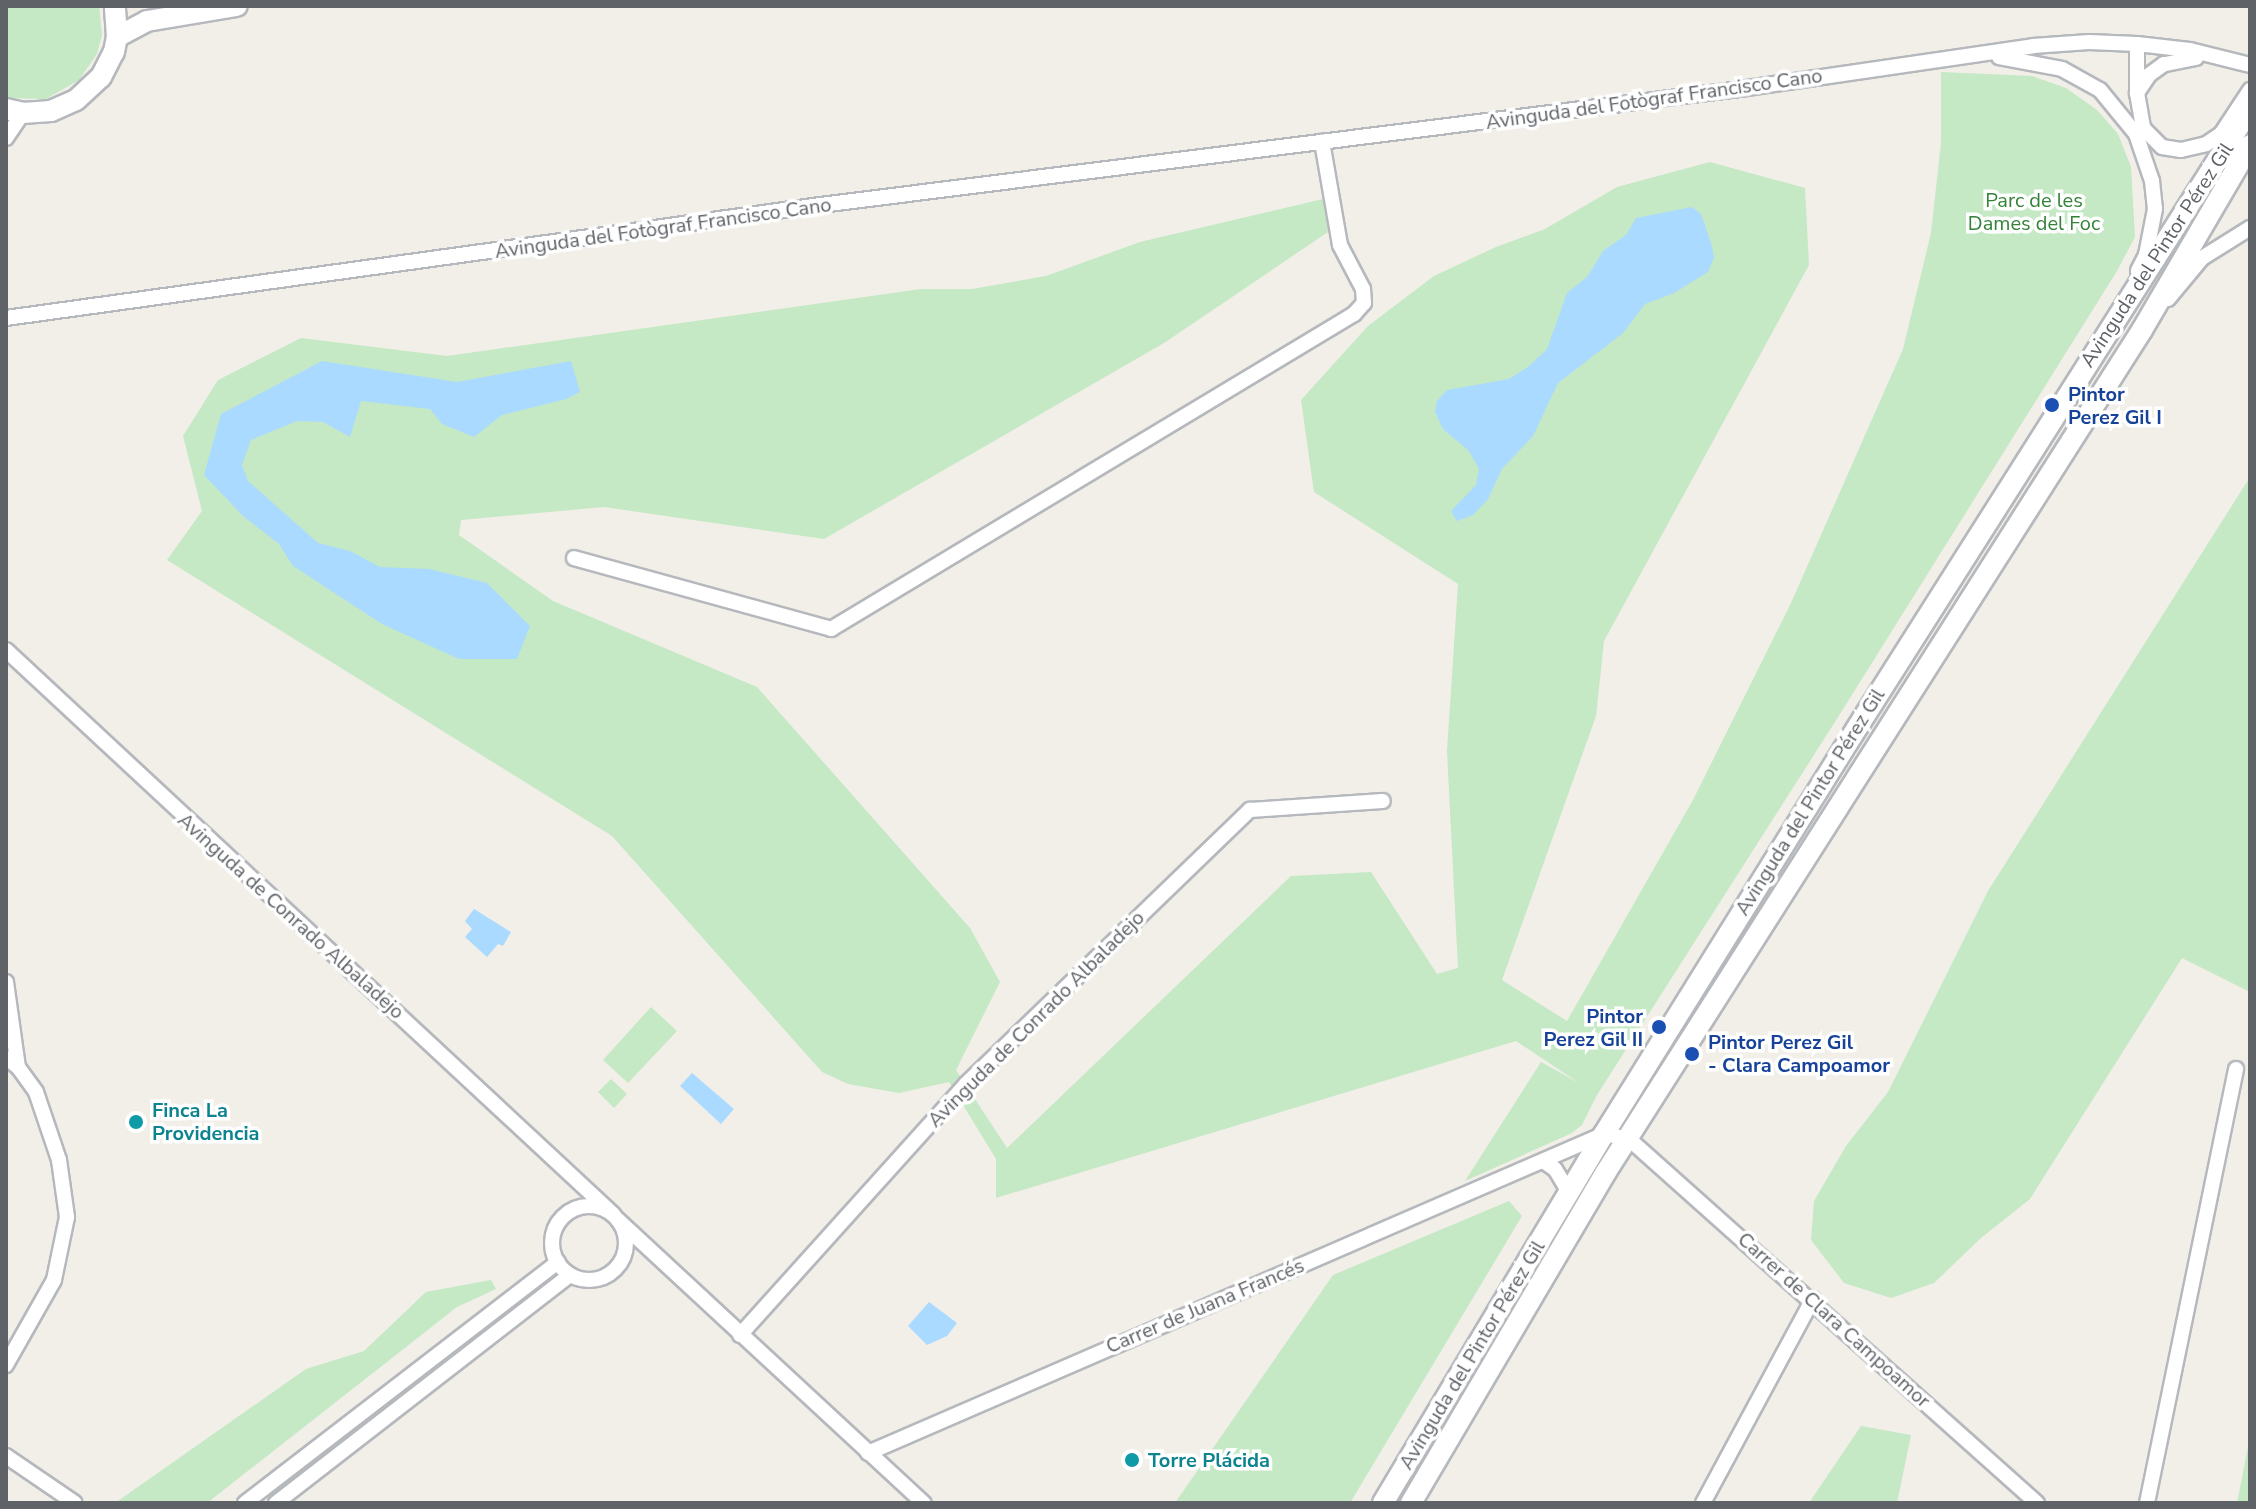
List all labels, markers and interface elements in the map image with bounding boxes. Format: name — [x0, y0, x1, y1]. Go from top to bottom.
street label: Avinguda del Fotògraf Francisco Cano — [1484, 63, 1824, 135]
street label: Avinguda del Pintor Pérez Gil — [2075, 138, 2239, 372]
park label: Parc de les Dames del Foc — [1968, 188, 2100, 235]
street label: Avinguda del Fotògraf Francisco Cano — [493, 192, 833, 264]
place label: Pintor Perez Gil I — [2068, 382, 2162, 429]
marker: Pintor Perez Gil I — [2043, 396, 2061, 414]
street label: Avinguda del Pintor Pérez Gil — [1730, 684, 1890, 920]
street label: Avinguda de Conrado Albaladejo — [173, 808, 409, 1024]
street label: Avinguda de Conrado Albaladejo — [923, 906, 1149, 1132]
place label: Pintor Perez Gil II — [1544, 1004, 1643, 1051]
marker: Pintor Perez Gil II — [1650, 1018, 1668, 1036]
place label: Pintor Perez Gil - Clara Campoamor — [1708, 1030, 1890, 1077]
marker: Pintor Perez Gil - Clara Campoamor — [1683, 1045, 1701, 1063]
place label: Finca La Providencia — [152, 1098, 259, 1145]
marker: Finca La Providencia — [127, 1113, 145, 1131]
street label: Carrer de Clara Campoamor — [1733, 1227, 1935, 1413]
street label: Avinguda del Pintor Pérez Gil — [1394, 1236, 1550, 1474]
street label: Carrer de Juana Francés — [1102, 1253, 1308, 1359]
place label: Torre Plácida — [1148, 1448, 1270, 1472]
marker: Torre Plácida — [1123, 1451, 1141, 1469]

